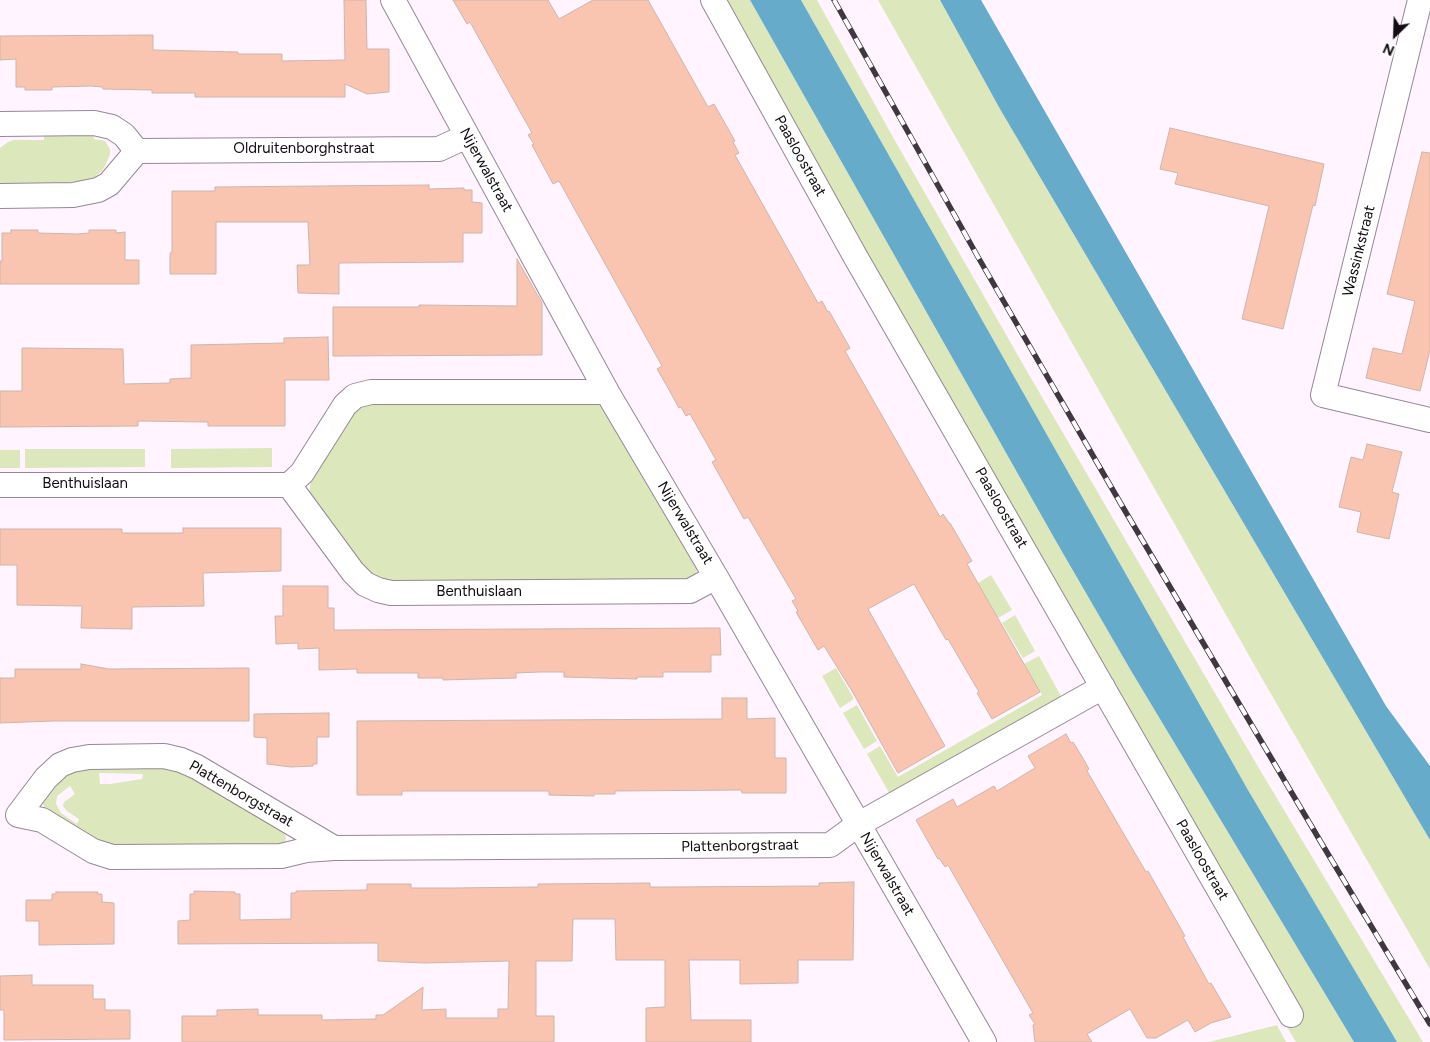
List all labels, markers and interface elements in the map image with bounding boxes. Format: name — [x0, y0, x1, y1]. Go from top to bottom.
north arrow — [1370, 10, 1420, 60]
text: N — [1380, 39, 1397, 59]
street label: Paasloostraat — [770, 112, 830, 200]
street label: Nijerwalstraat — [455, 125, 517, 215]
street label: Oldruitenborghstraat — [233, 140, 375, 158]
street label: Wassinkstraat — [1339, 204, 1379, 298]
street label: Paasloostraat — [971, 464, 1031, 552]
street label: Benthuislaan — [42, 475, 128, 493]
street label: Nijerwalstraat — [653, 478, 717, 568]
street label: Benthuislaan — [436, 583, 522, 601]
street label: Plattenborgstraat — [186, 757, 296, 831]
street label: Paasloostraat — [1172, 816, 1232, 904]
street label: Nijerwalstraat — [856, 829, 918, 919]
street label: Plattenborgstraat — [681, 836, 799, 856]

